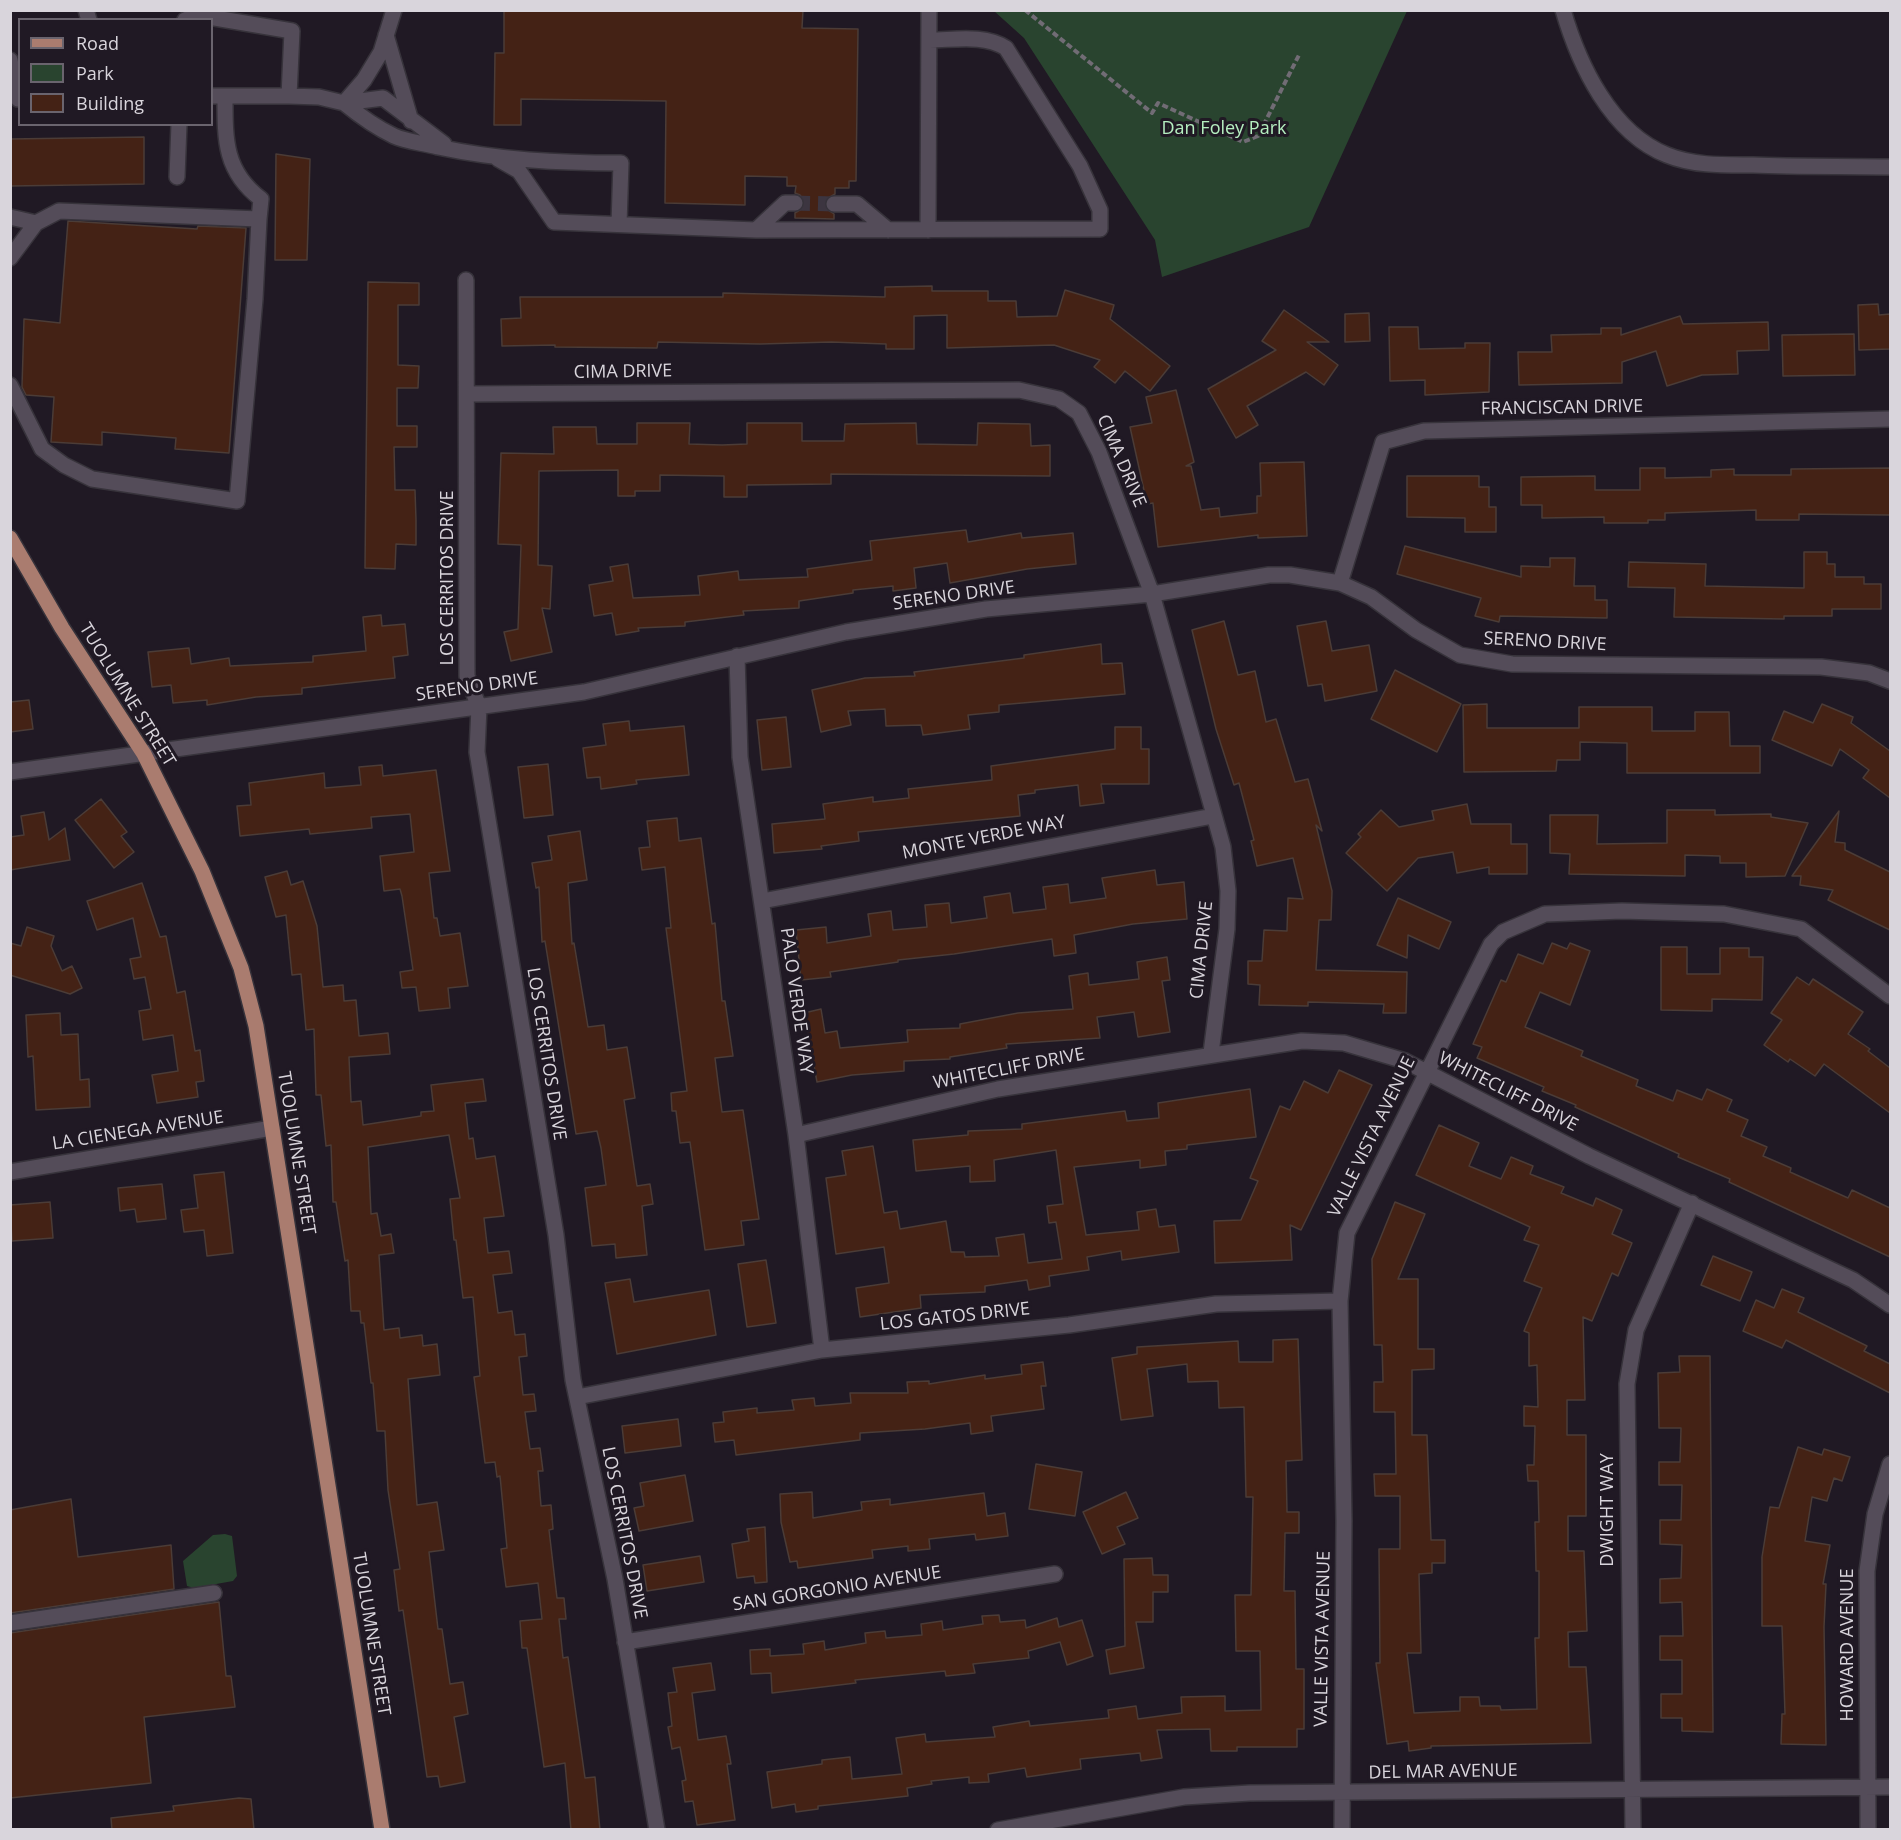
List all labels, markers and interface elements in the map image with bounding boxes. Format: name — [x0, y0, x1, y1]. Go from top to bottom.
legend — [18, 18, 213, 126]
text: Road — [76, 31, 119, 55]
text: Park — [76, 61, 114, 85]
text: Building — [76, 91, 144, 115]
park label: Dan Foley Park — [1162, 118, 1286, 140]
street label: CIMA DRIVE — [574, 360, 672, 384]
street label: FRANCISCAN DRIVE — [1481, 396, 1643, 420]
street label: CIMA DRIVE — [1092, 411, 1150, 511]
street label: LOS CERRITOS DRIVE — [437, 491, 459, 665]
street label: SERENO DRIVE — [892, 577, 1016, 615]
street label: TUOLUMNE STREET — [74, 619, 180, 771]
street label: SERENO DRIVE — [1483, 628, 1607, 656]
street label: SERENO DRIVE — [415, 668, 539, 706]
street label: MONTE VERDE WAY — [900, 812, 1068, 864]
street label: CIMA DRIVE — [1186, 900, 1218, 1000]
street label: PALO VERDE WAY — [775, 926, 817, 1076]
street label: LOS CERRITOS DRIVE — [522, 966, 570, 1142]
street label: WHITECLIFF DRIVE — [931, 1044, 1087, 1094]
street label: WHITECLIFF DRIVE — [1435, 1047, 1581, 1137]
street label: VALLE VISTA AVENUE — [1324, 1053, 1420, 1221]
street label: TUOLUMNE STREET — [272, 1070, 320, 1236]
street label: LA CIENEGA AVENUE — [51, 1107, 225, 1155]
street label: LOS GATOS DRIVE — [879, 1298, 1031, 1336]
street label: LOS CERRITOS DRIVE — [597, 1445, 651, 1621]
street label: DWIGHT WAY — [1597, 1453, 1619, 1567]
street label: TUOLUMNE STREET — [347, 1551, 395, 1717]
street label: VALLE VISTA AVENUE — [1311, 1551, 1335, 1727]
street label: SAN GORGONIO AVENUE — [731, 1562, 943, 1616]
street label: HOWARD AVENUE — [1837, 1569, 1859, 1721]
street label: DEL MAR AVENUE — [1368, 1760, 1518, 1784]

